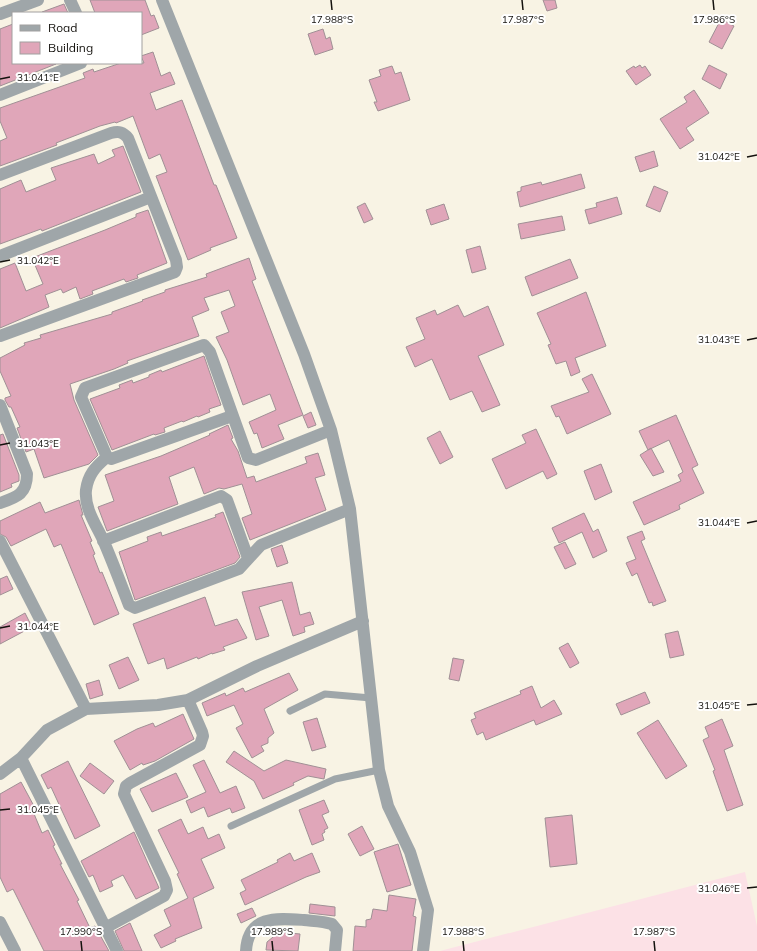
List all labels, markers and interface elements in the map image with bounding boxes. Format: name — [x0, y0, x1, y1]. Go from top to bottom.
legend — [12, 12, 142, 64]
text: 17.988°S — [311, 13, 353, 26]
text: 17.987°S — [502, 13, 544, 26]
text: 17.986°S — [693, 13, 735, 26]
text: Road — [48, 20, 77, 35]
text: Building — [48, 40, 93, 55]
text: 31.041°E — [17, 71, 59, 84]
text: 31.042°E — [698, 150, 740, 163]
text: 31.042°E — [17, 254, 59, 267]
text: 31.043°E — [698, 333, 740, 346]
text: 31.043°E — [17, 437, 59, 450]
text: 31.044°E — [698, 516, 740, 529]
text: 31.044°E — [17, 620, 59, 633]
text: 31.045°E — [698, 699, 740, 712]
text: 31.045°E — [17, 803, 59, 816]
text: 31.046°E — [698, 882, 740, 895]
text: 17.990°S — [60, 925, 102, 938]
text: 17.989°S — [251, 925, 293, 938]
text: 17.988°S — [442, 925, 484, 938]
text: 17.987°S — [633, 925, 675, 938]

